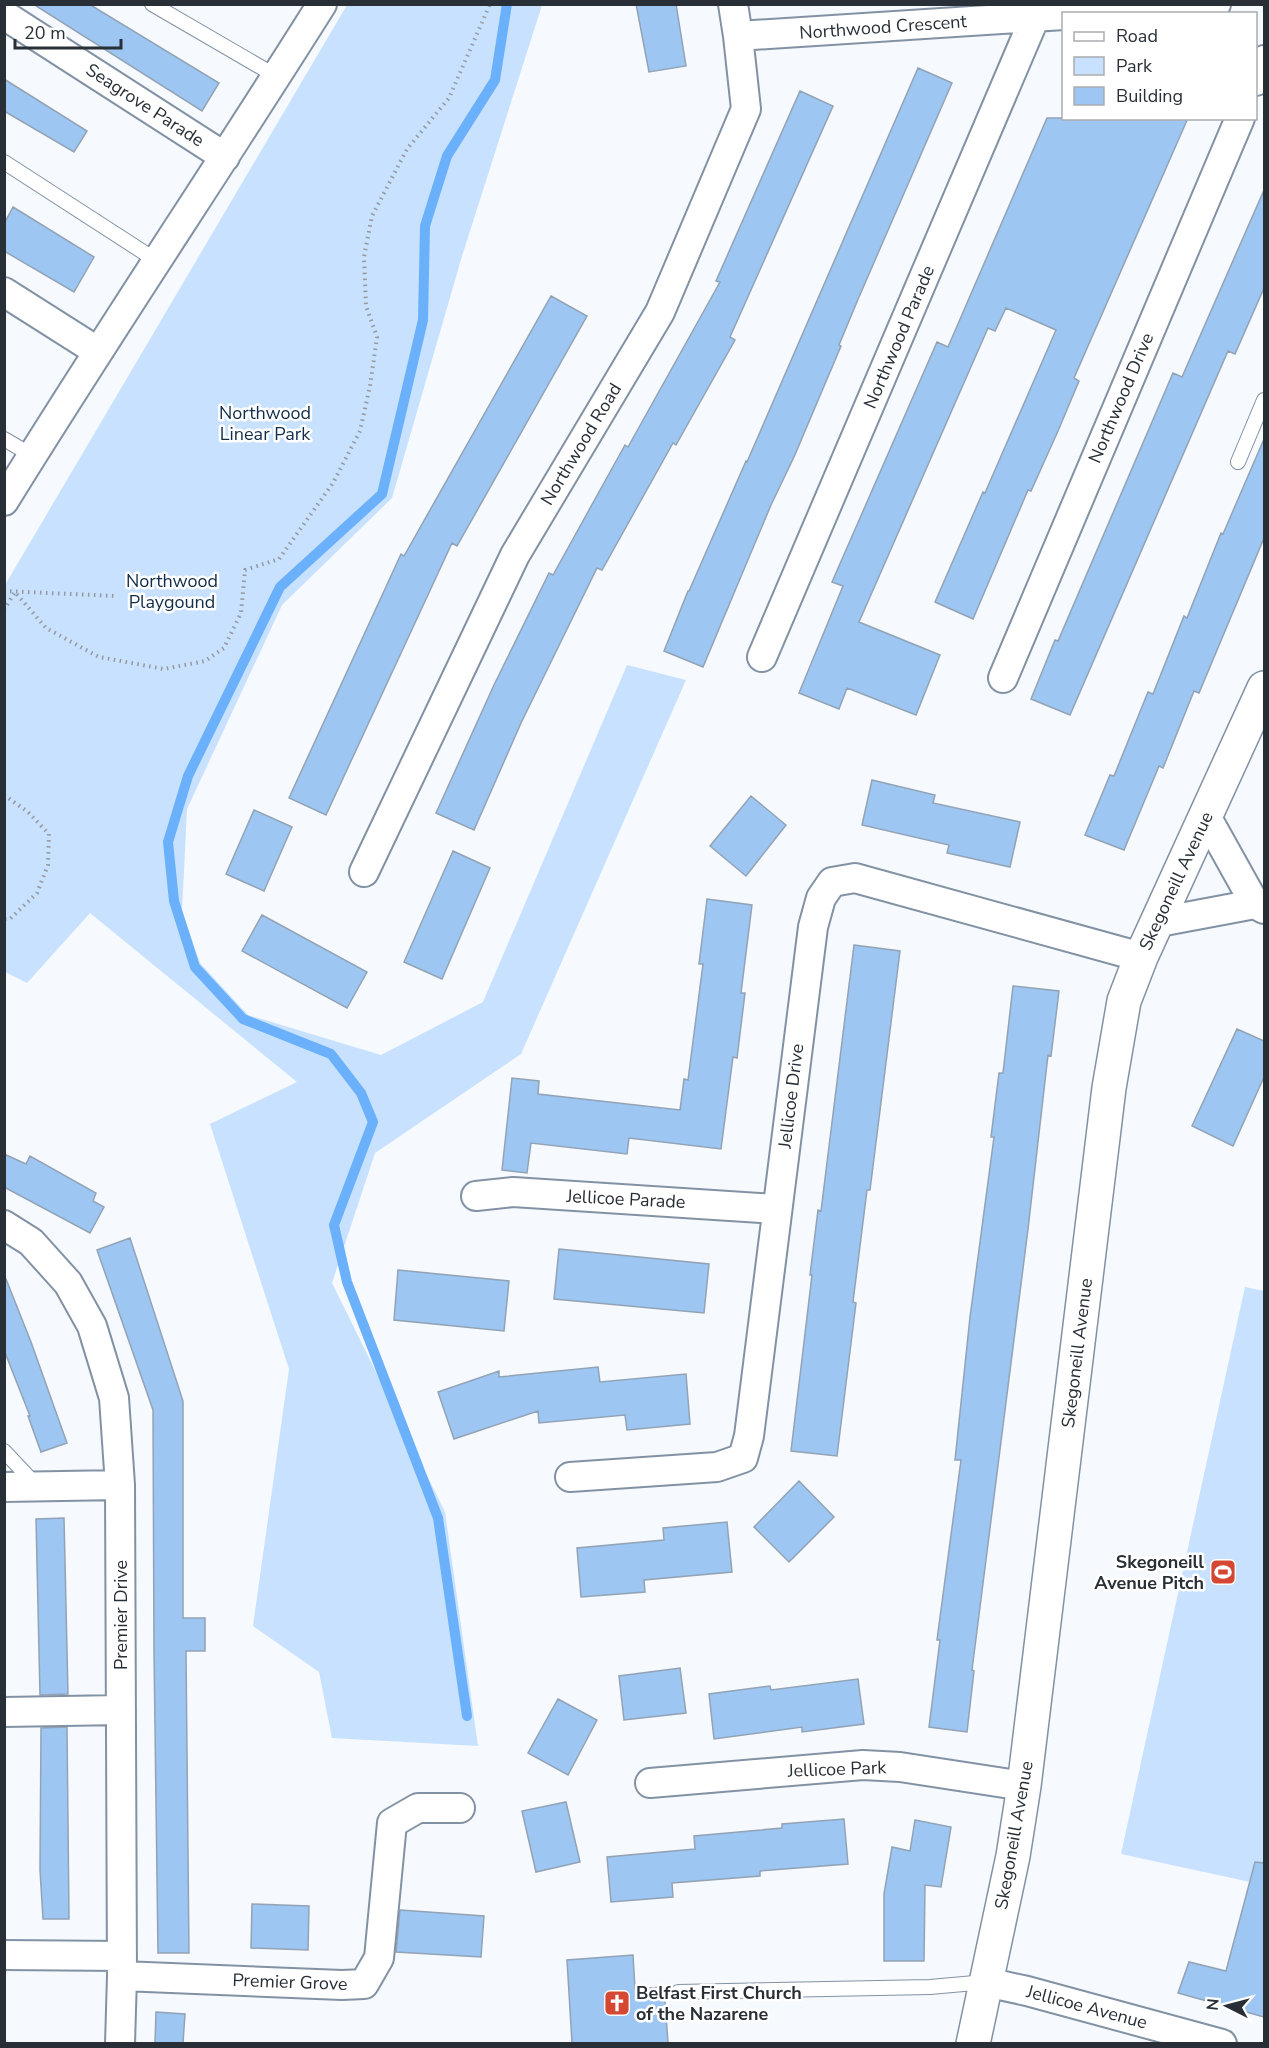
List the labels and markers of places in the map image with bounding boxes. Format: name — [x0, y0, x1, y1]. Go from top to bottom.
place label: Skegoneill Avenue Pitch — [1094, 1550, 1204, 1595]
sports icon: Skegoneill Avenue Pitch — [1208, 1557, 1238, 1587]
place label: Belfast First Church of the Nazarene — [636, 1981, 802, 2026]
church icon: Belfast First Church of the Nazarene — [602, 1988, 632, 2018]

